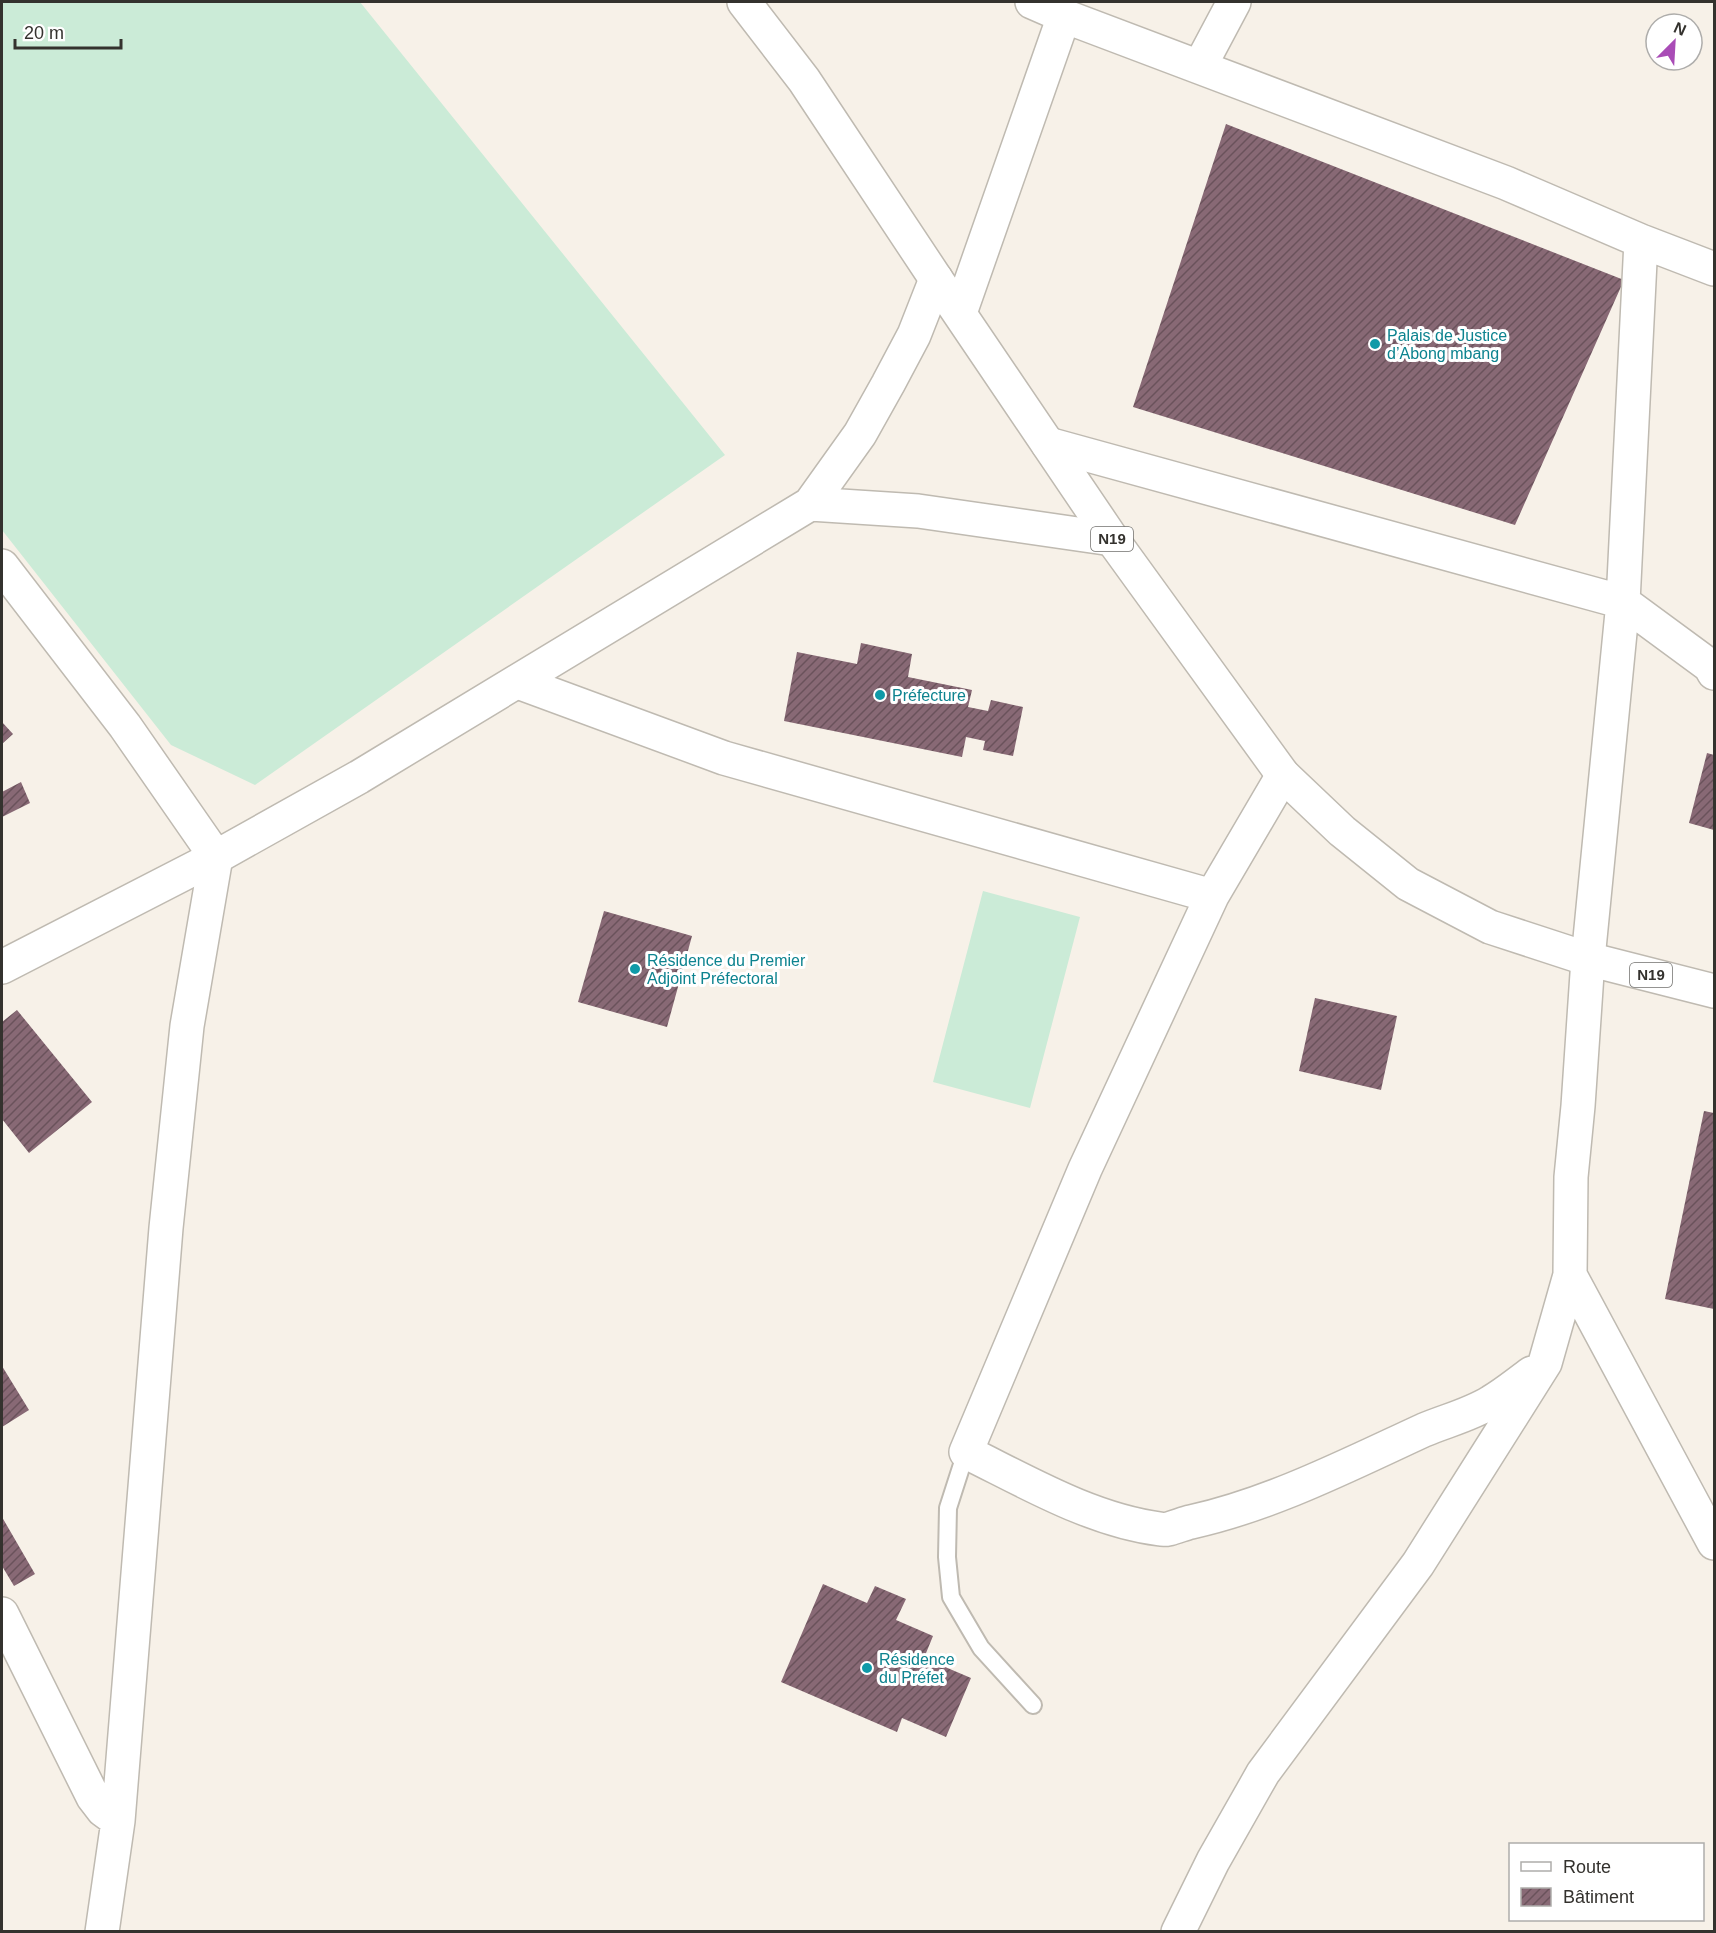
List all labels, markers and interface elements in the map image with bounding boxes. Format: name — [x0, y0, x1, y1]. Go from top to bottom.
scale bar — [15, 12, 122, 50]
north arrow — [1644, 12, 1704, 72]
text: N — [1671, 19, 1689, 39]
text: 20 m — [24, 23, 64, 43]
place label: Palais de Justice d’Abong mbang — [1387, 327, 1507, 362]
marker: Palais de Justice d’Abong mbang — [1368, 337, 1382, 351]
road number: N19 — [1091, 527, 1133, 551]
place label: Préfecture — [892, 687, 966, 704]
marker: Préfecture — [873, 688, 887, 702]
place label: Résidence du Premier Adjoint Préfectoral — [647, 952, 806, 987]
marker: Résidence du Premier Adjoint Préfectoral — [628, 962, 642, 976]
road number: N19 — [1630, 963, 1672, 987]
place label: Résidence du Préfet — [879, 1651, 955, 1686]
marker: Résidence du Préfet — [860, 1661, 874, 1675]
legend — [1509, 1843, 1704, 1921]
text: Route — [1563, 1857, 1611, 1877]
text: Bâtiment — [1563, 1887, 1634, 1907]

